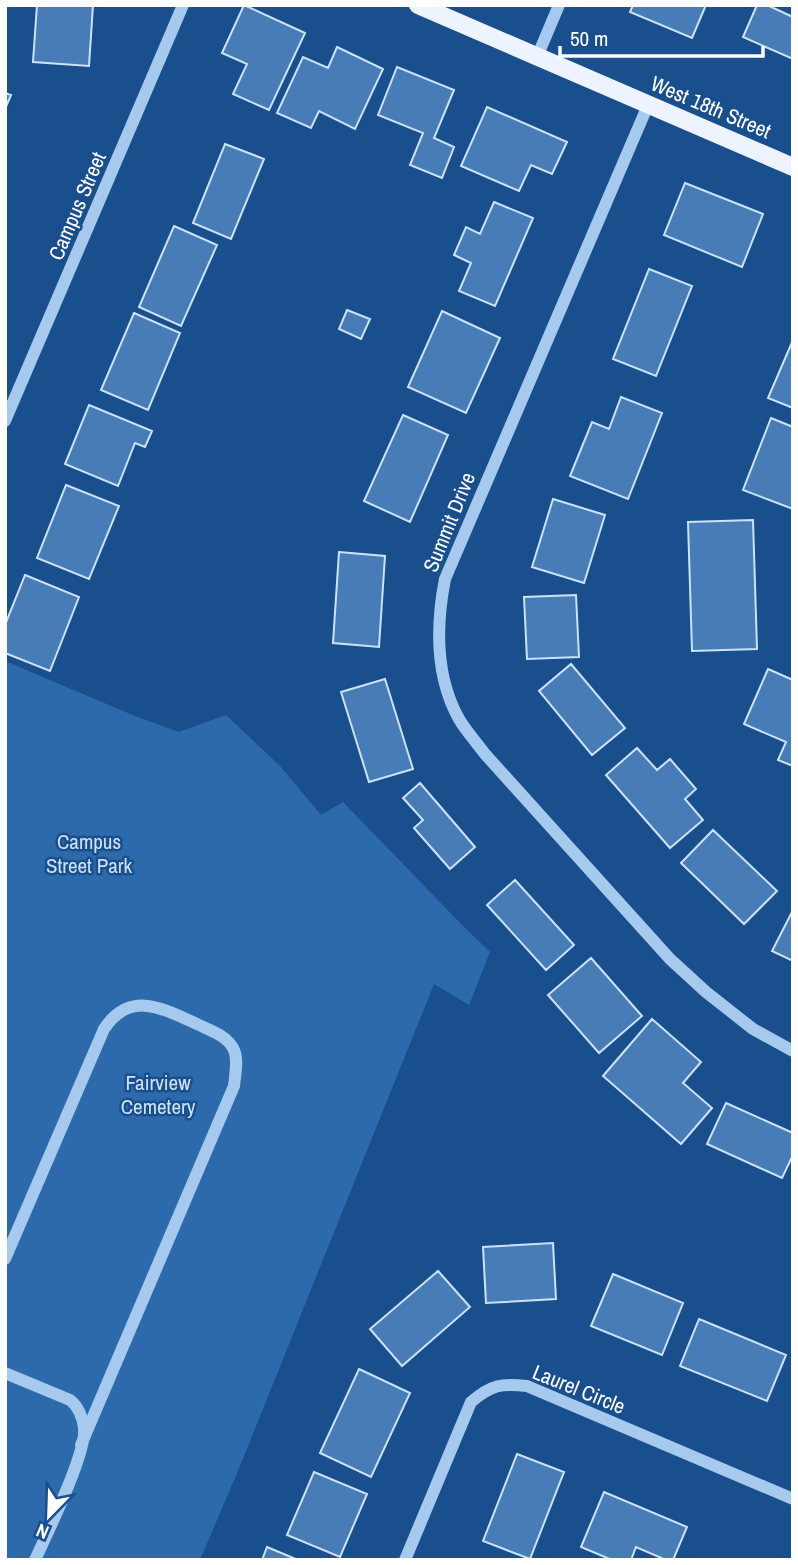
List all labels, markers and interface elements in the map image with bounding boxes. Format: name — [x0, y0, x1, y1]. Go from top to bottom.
scale bar — [560, 14, 763, 58]
text: 50 m — [570, 24, 608, 53]
street label: West 18th Street — [646, 69, 776, 145]
street label: Campus Street — [41, 147, 113, 265]
street label: Summit Drive — [416, 468, 482, 576]
park label: Campus Street Park — [46, 827, 132, 880]
park label: Fairview Cemetery — [121, 1068, 196, 1121]
street label: Laurel Circle — [528, 1357, 630, 1421]
north arrow — [14, 1481, 84, 1551]
text: N — [32, 1517, 53, 1546]

